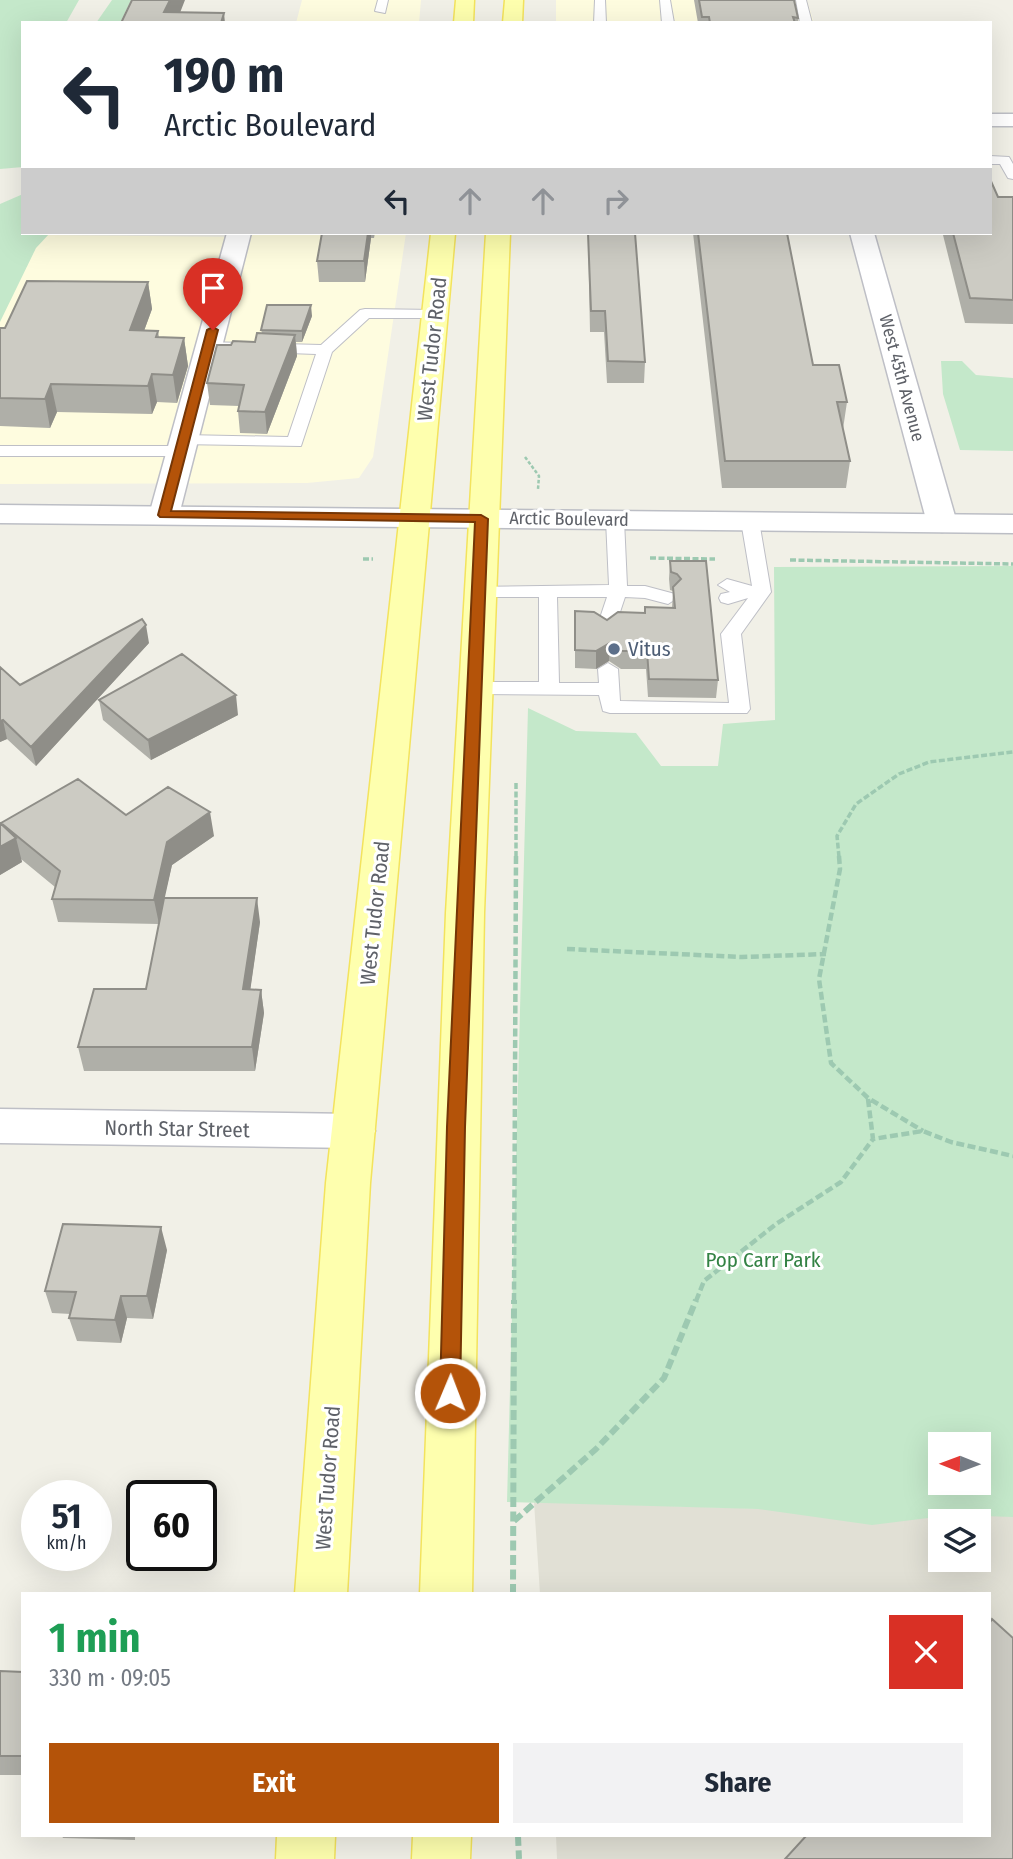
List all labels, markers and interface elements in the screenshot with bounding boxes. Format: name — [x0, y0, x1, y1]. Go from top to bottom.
text: 190 m — [164, 46, 284, 105]
icon: left — [49, 49, 140, 140]
text: Arctic Boulevard — [164, 106, 376, 144]
icon: left — [378, 182, 416, 220]
icon: ahead — [451, 182, 489, 220]
icon: ahead — [524, 182, 562, 220]
icon: right — [597, 182, 635, 220]
pin — [183, 258, 243, 330]
icon: arrive — [194, 269, 232, 307]
street label: West Tudor Road — [412, 276, 452, 422]
street label: West 45th Avenue — [875, 312, 930, 444]
street label: Arctic Boulevard — [509, 507, 629, 531]
place label: Vitus — [628, 636, 671, 662]
marker: Vitus — [606, 641, 622, 657]
street label: West Tudor Road — [355, 840, 395, 986]
street label: North Star Street — [104, 1115, 250, 1143]
park label: Pop Carr Park — [705, 1247, 821, 1273]
position arrow — [413, 1356, 487, 1430]
street label: West Tudor Road — [310, 1405, 346, 1551]
north arrow — [928, 1432, 990, 1494]
map controls — [928, 1432, 991, 1572]
speed limit sign: 60 — [126, 1480, 217, 1571]
text: 51 — [51, 1495, 82, 1537]
button: layers — [928, 1509, 991, 1572]
text: km/h — [46, 1532, 87, 1554]
text: 1 min — [49, 1613, 140, 1663]
button: close — [889, 1615, 963, 1689]
text: 330 m · 09:05 — [49, 1664, 171, 1692]
button: Exit — [49, 1743, 499, 1823]
button: Share — [513, 1743, 963, 1823]

